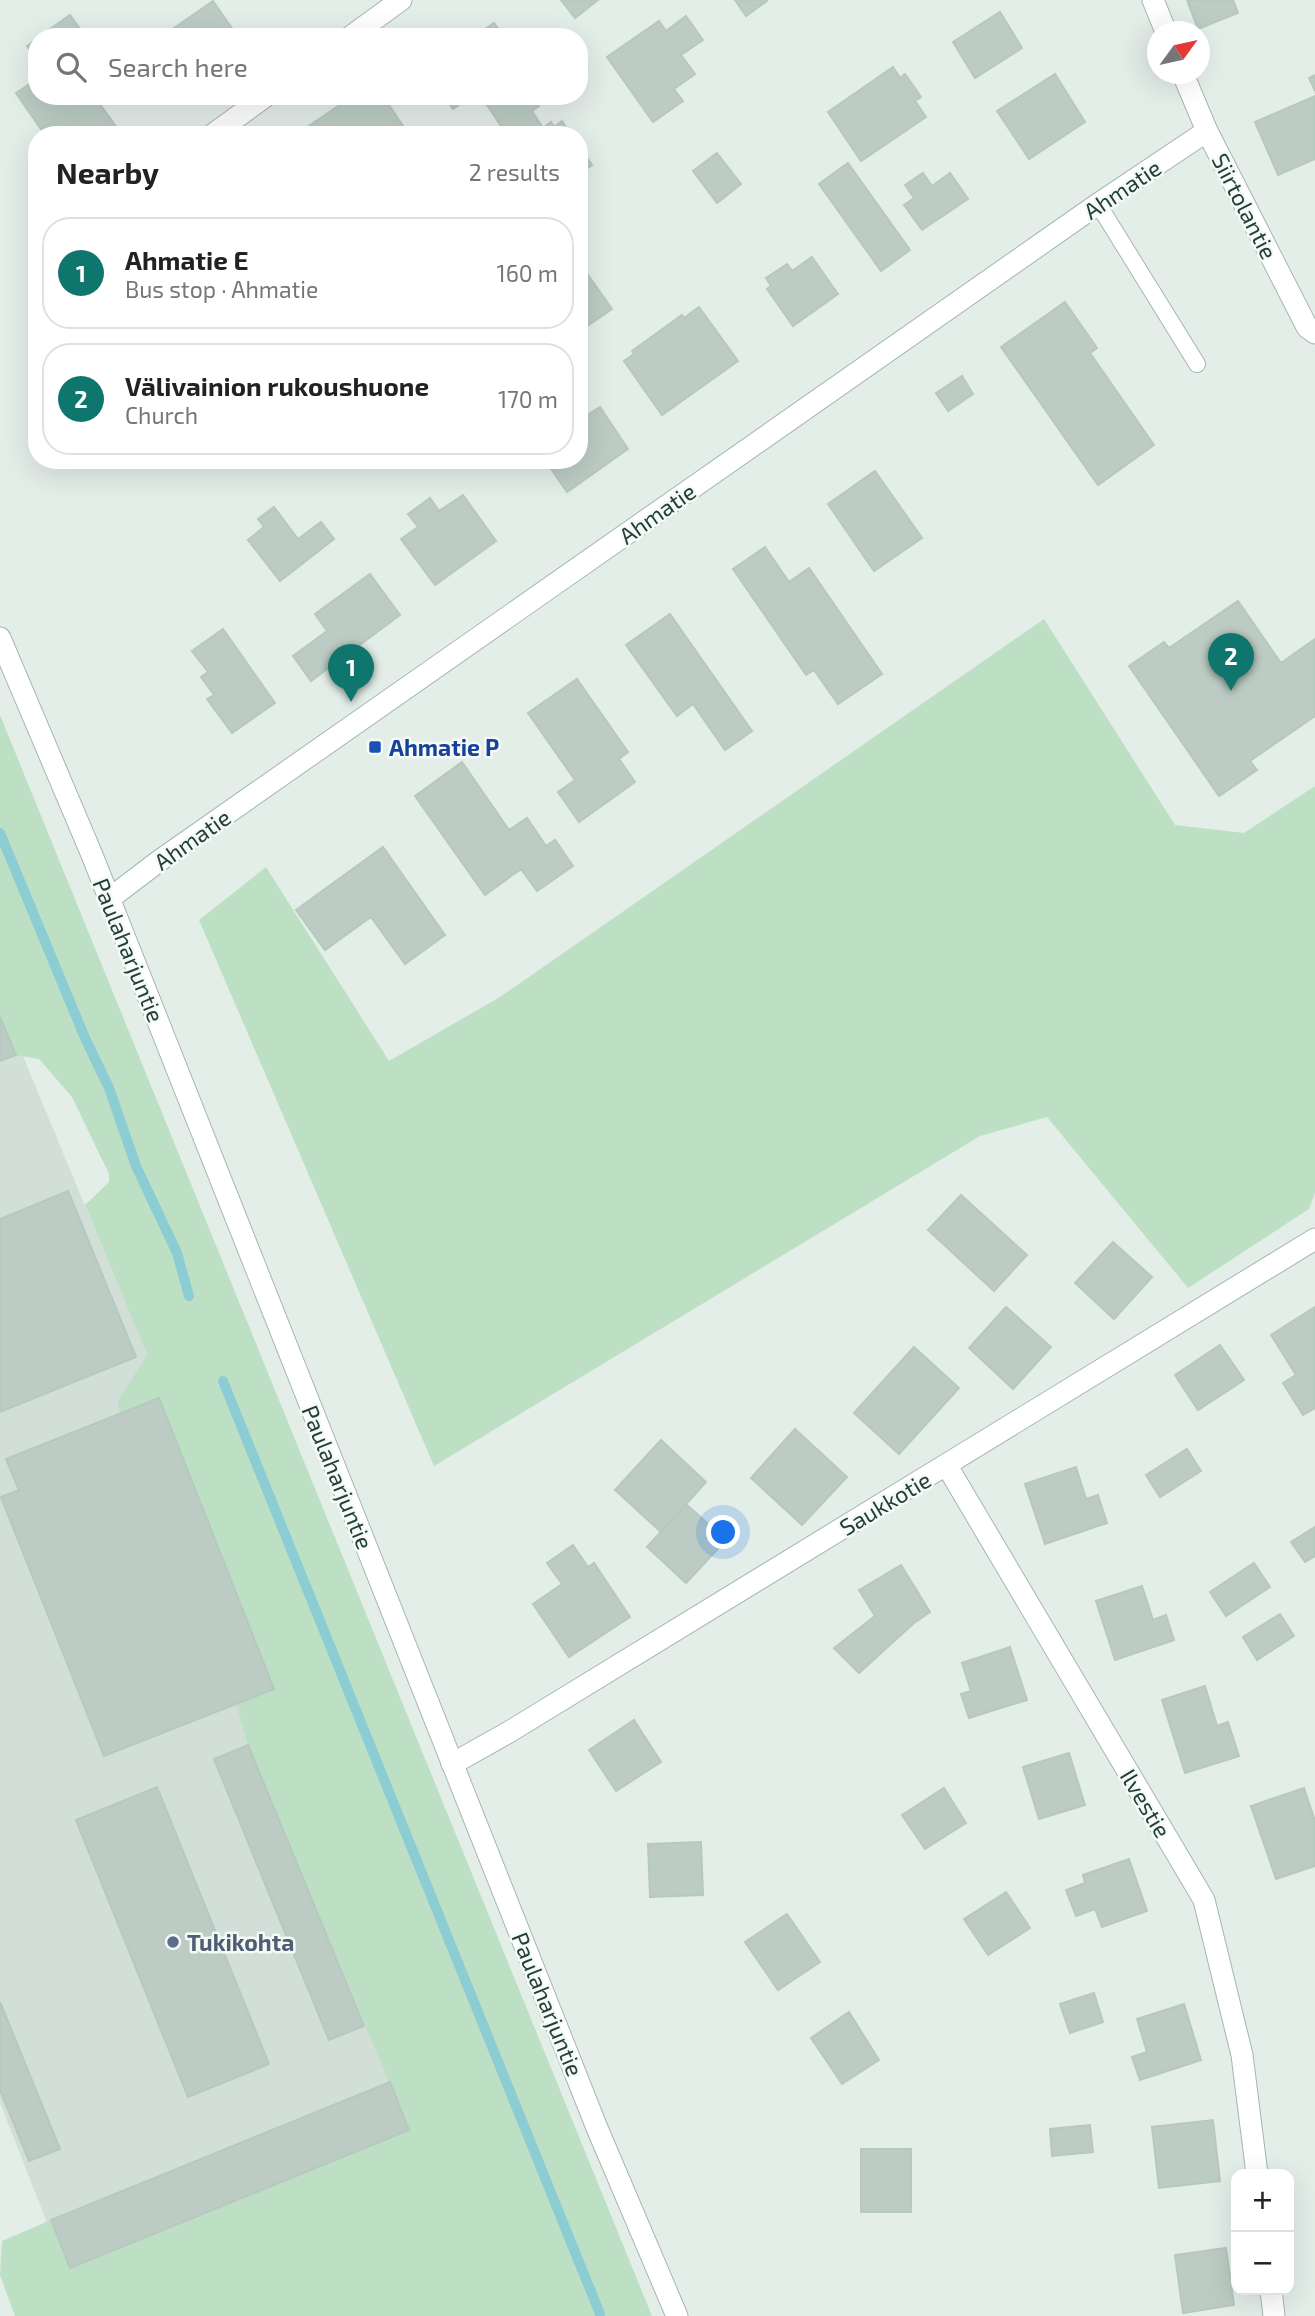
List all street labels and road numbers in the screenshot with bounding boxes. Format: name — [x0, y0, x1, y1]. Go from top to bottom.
street label: Siirtolantie — [1206, 148, 1284, 264]
street label: Ahmatie — [1078, 153, 1166, 225]
street label: Ahmatie — [613, 477, 701, 549]
street label: Ahmatie — [148, 803, 236, 875]
street label: Paulaharjuntie — [87, 874, 171, 1026]
street label: Paulaharjuntie — [296, 1401, 380, 1553]
street label: Saukkotie — [834, 1465, 936, 1541]
street label: Ilvestie — [1115, 1764, 1177, 1842]
street label: Paulaharjuntie — [506, 1928, 590, 2080]

